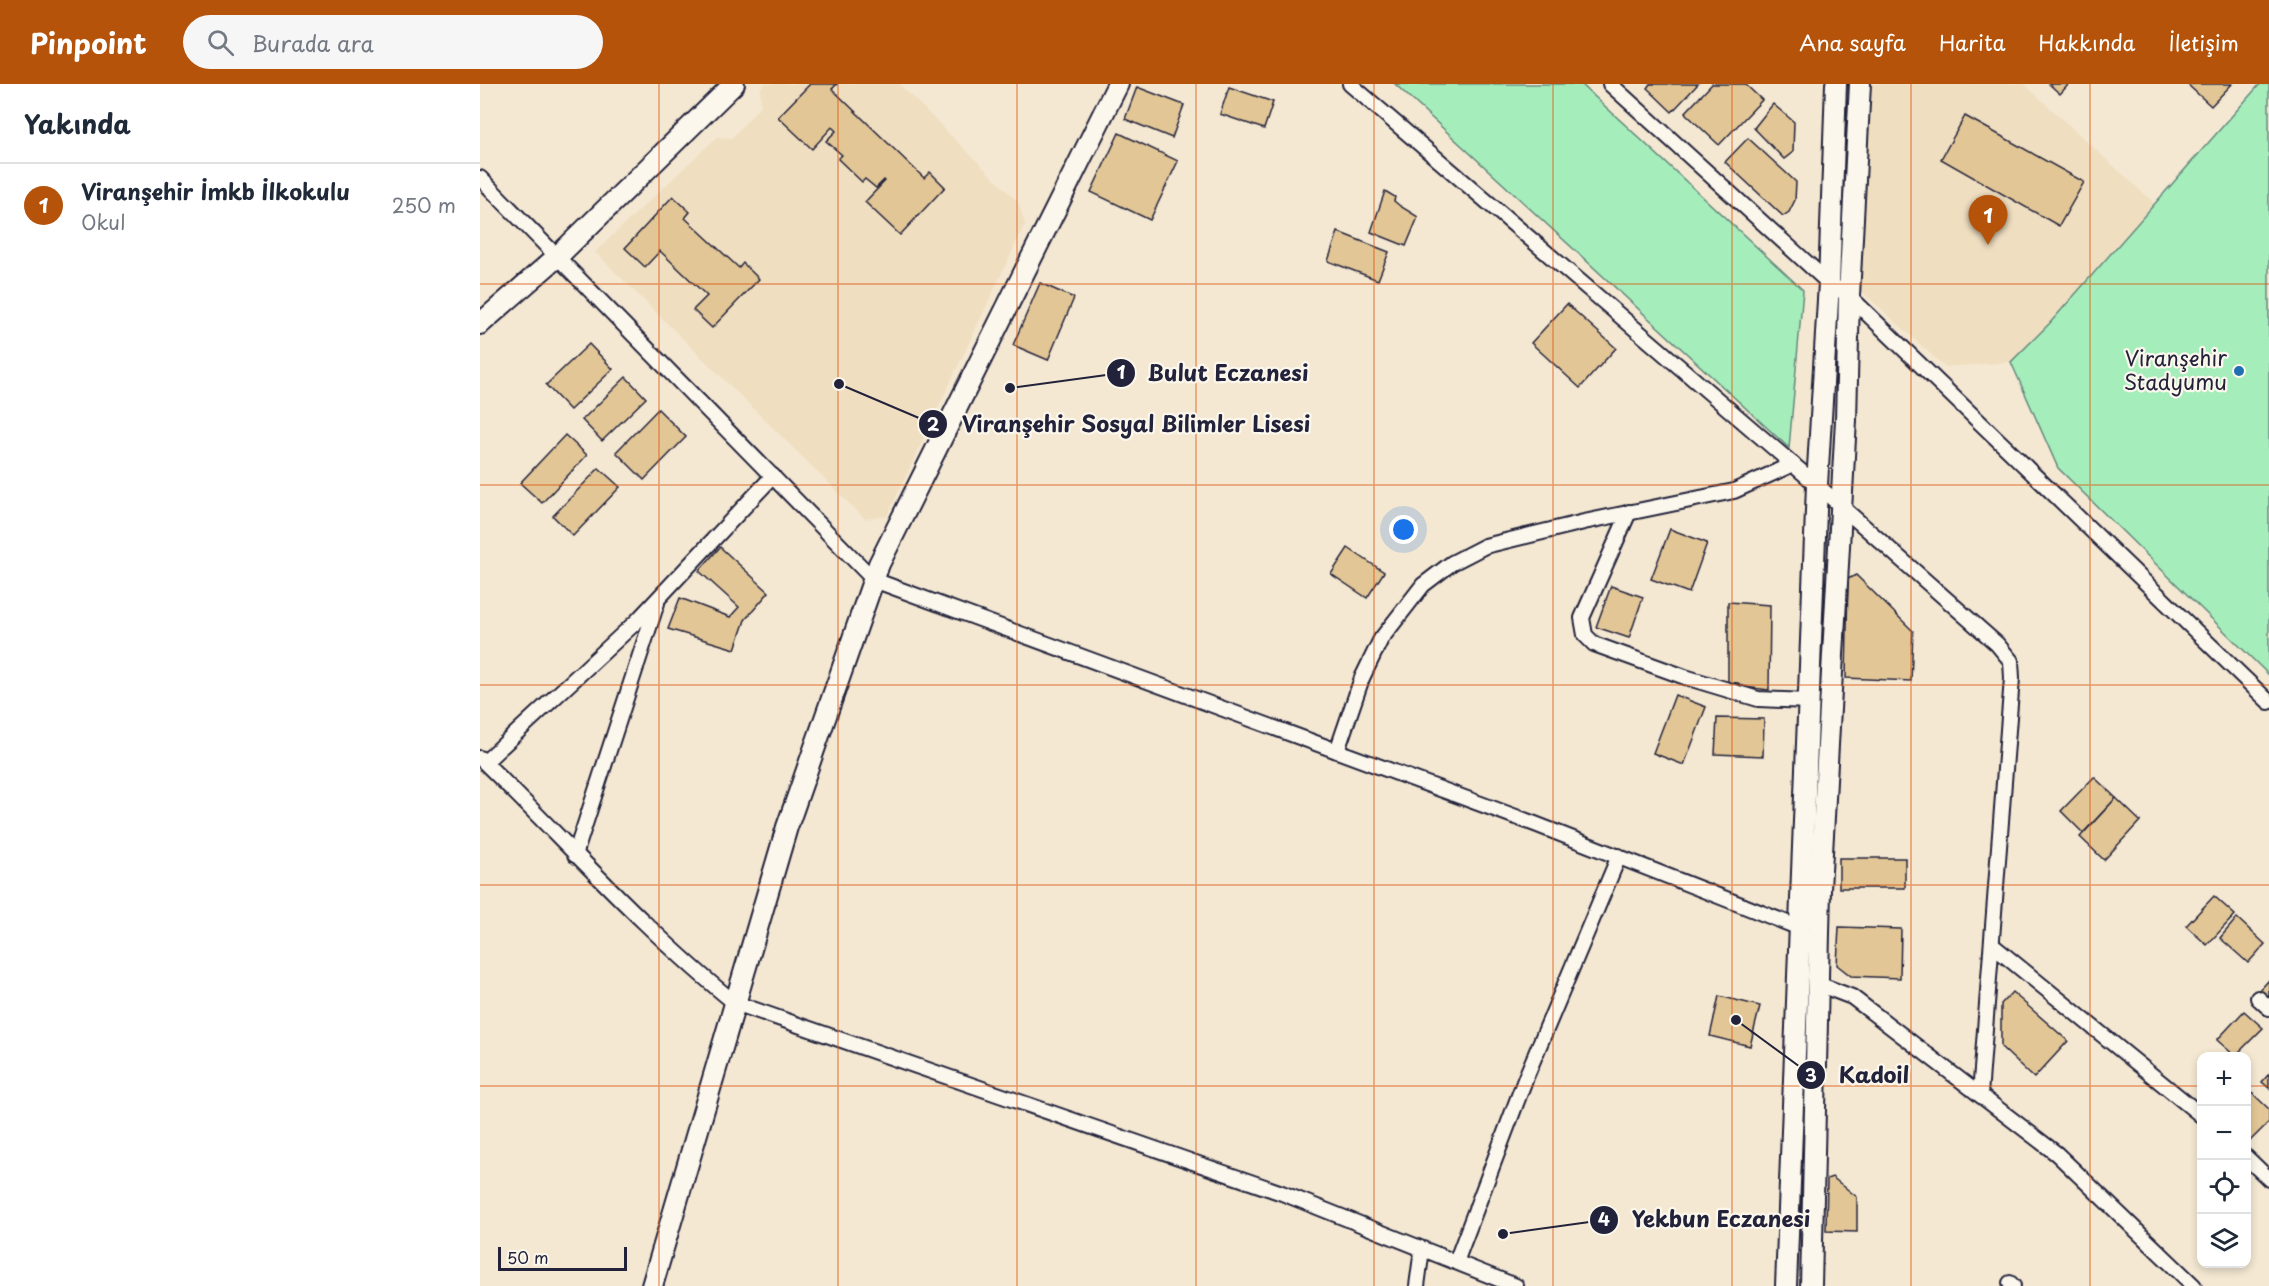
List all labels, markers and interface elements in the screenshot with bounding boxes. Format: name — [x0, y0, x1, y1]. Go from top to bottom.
search box — [183, 15, 603, 69]
text: Pinpoint — [30, 21, 147, 64]
icon: search — [204, 26, 237, 59]
text: Burada ara — [252, 26, 374, 59]
text: Ana sayfa — [1799, 26, 1906, 58]
text: Harita — [1939, 26, 2006, 58]
text: Hakkında — [2039, 26, 2135, 58]
text: İletişim — [2168, 26, 2239, 58]
text: Yakında — [24, 104, 131, 143]
text: Viranşehir İmkb İlkokulu — [81, 174, 350, 207]
text: 1 — [39, 190, 48, 220]
text: 250 m — [392, 190, 456, 220]
pin: 1 — [1968, 196, 2008, 245]
text: Okul — [81, 207, 125, 237]
place label: Viranşehir Stadyumu — [2124, 341, 2227, 397]
callout: Bulut Eczanesi — [1106, 353, 1321, 393]
text: Bulut Eczanesi — [1148, 355, 1308, 388]
text: 1 — [1117, 358, 1126, 385]
marker: Viranşehir Stadyumu — [2232, 364, 2246, 378]
callout: Viranşehir Sosyal Bilimler Lisesi — [918, 404, 1323, 444]
text: Viranşehir Sosyal Bilimler Lisesi — [962, 406, 1310, 439]
text: 2 — [927, 410, 940, 437]
your location — [1389, 515, 1418, 544]
map controls — [2197, 1052, 2251, 1268]
button: + — [2197, 1052, 2251, 1106]
callout: Kadoil — [1796, 1055, 1923, 1095]
text: Kadoil — [1839, 1057, 1909, 1090]
text: 3 — [1805, 1061, 1817, 1088]
button: − — [2197, 1106, 2251, 1160]
button: locate — [2197, 1160, 2251, 1214]
callout: Yekbun Eczanesi — [1589, 1200, 1822, 1240]
text: Yekbun Eczanesi — [1632, 1201, 1810, 1234]
text: 4 — [1598, 1205, 1610, 1232]
button: layers — [2197, 1214, 2251, 1268]
scale bar — [498, 1244, 627, 1272]
text: 50 m — [507, 1245, 548, 1269]

